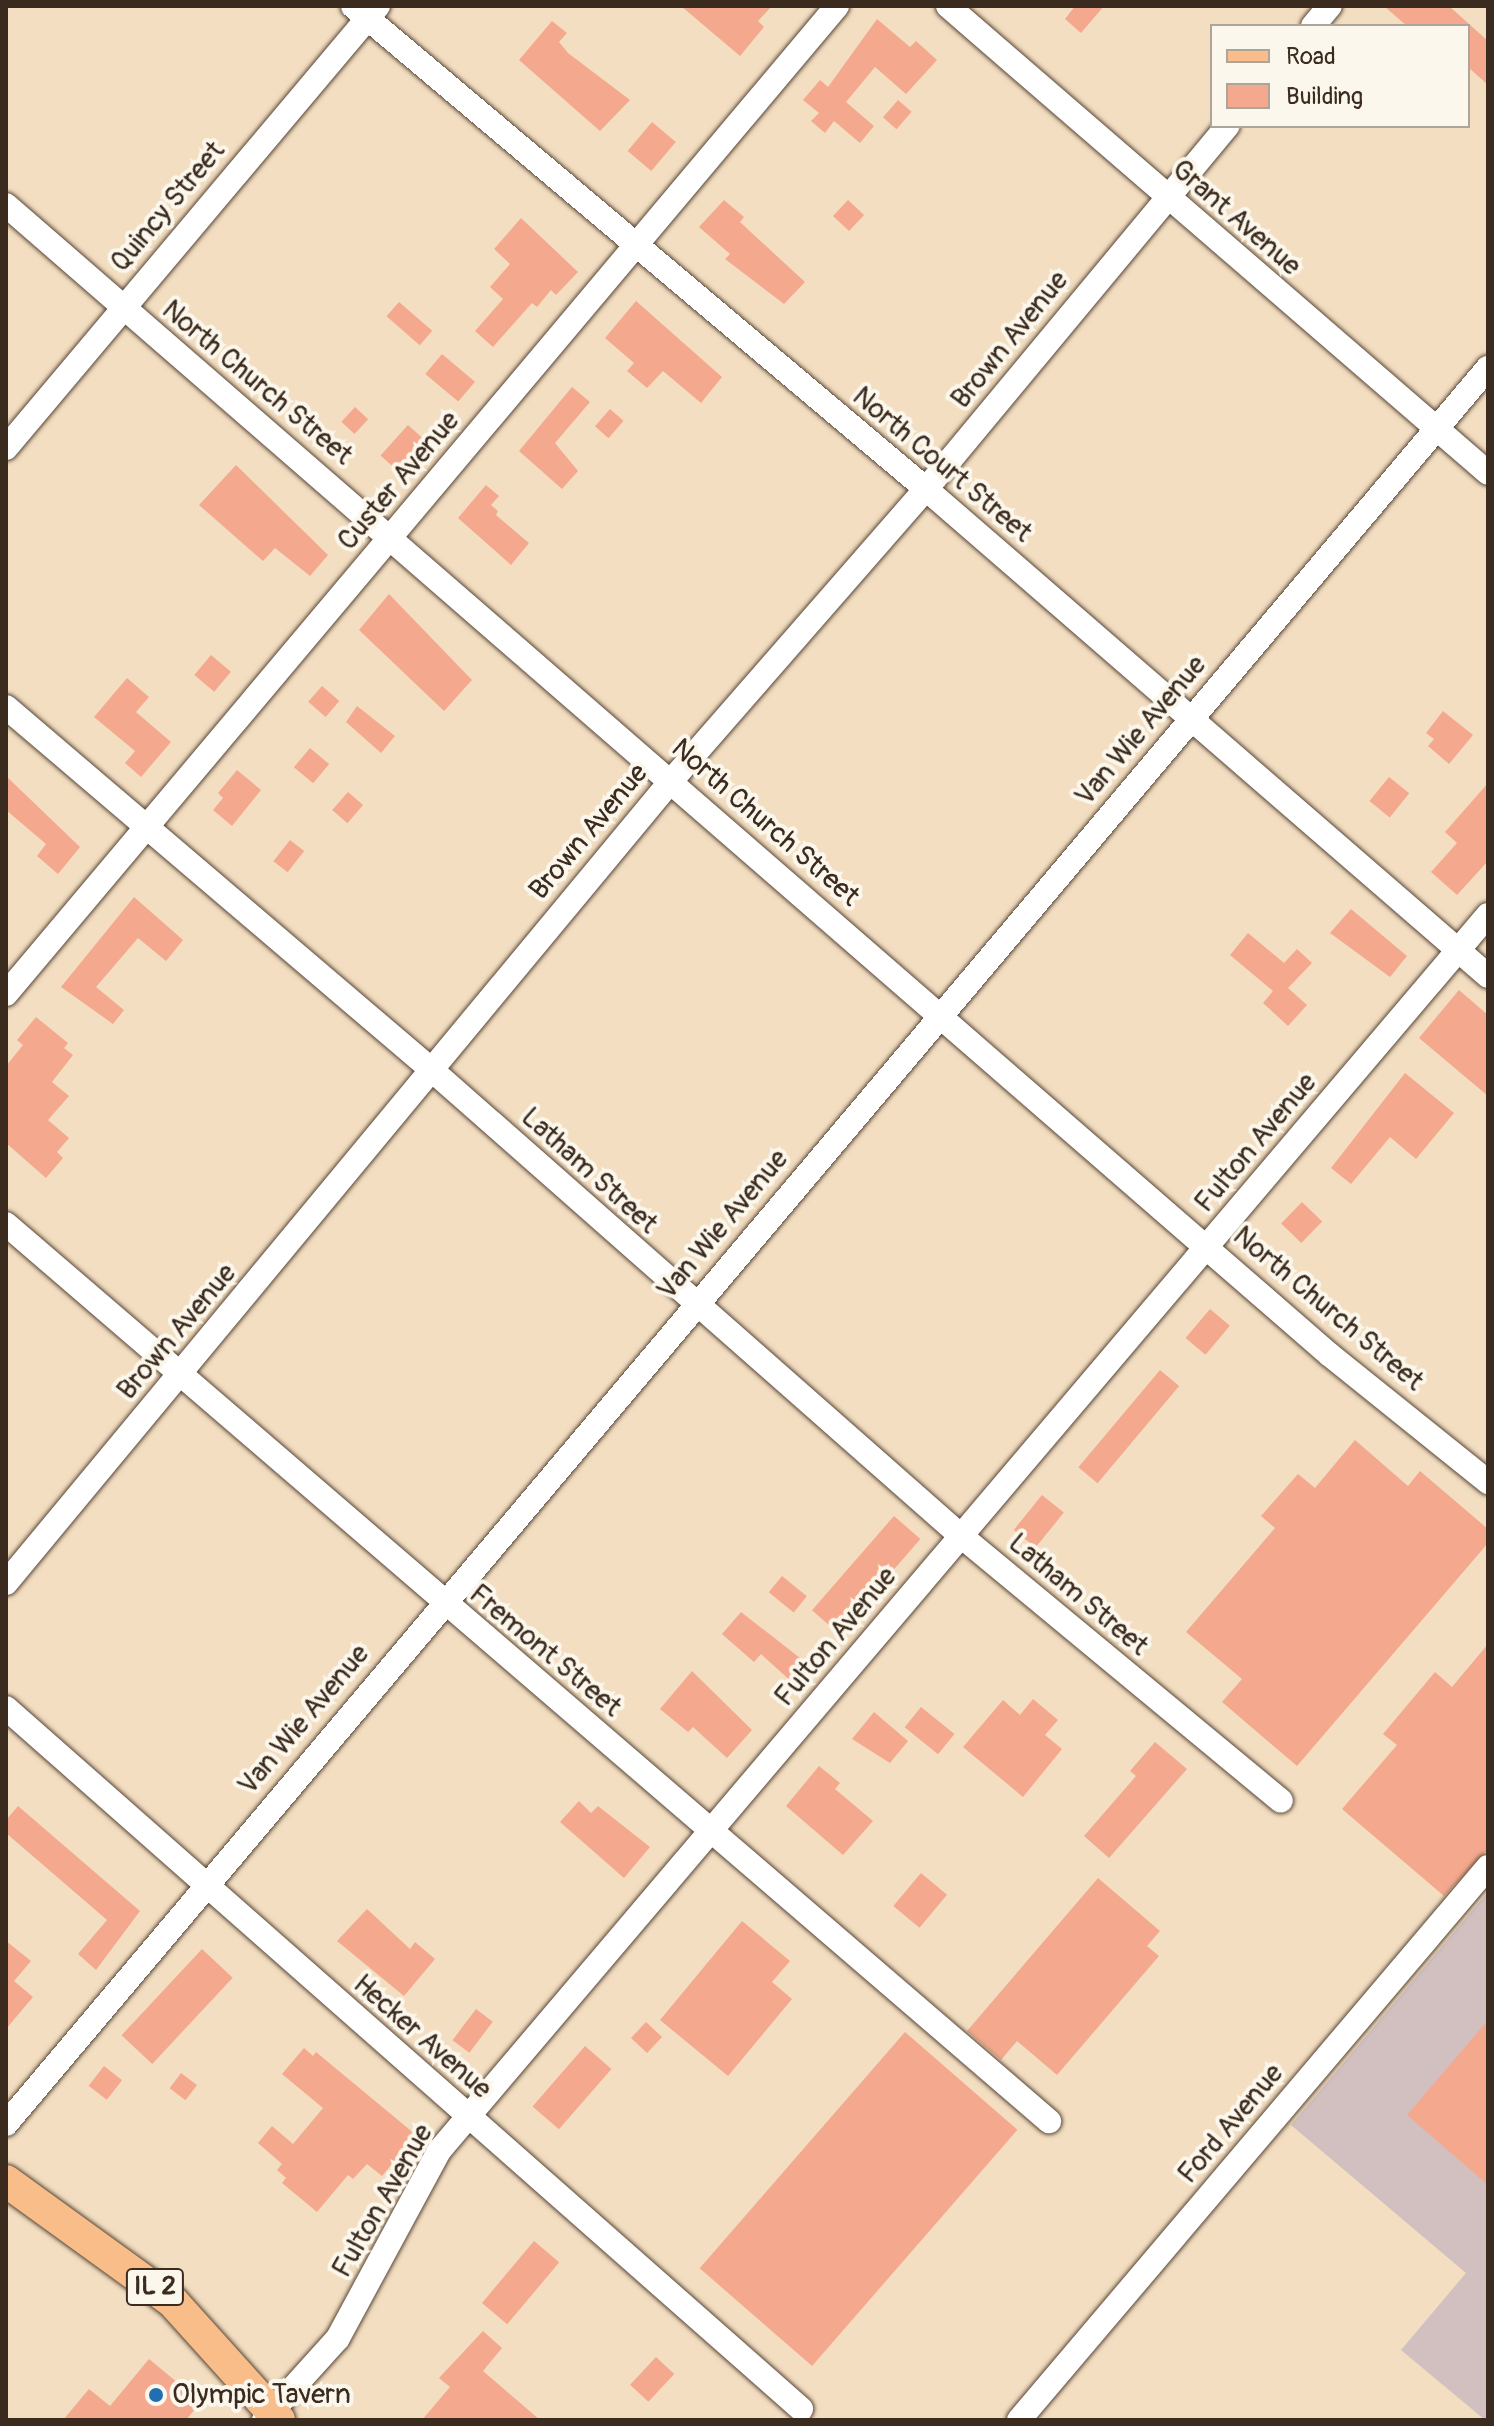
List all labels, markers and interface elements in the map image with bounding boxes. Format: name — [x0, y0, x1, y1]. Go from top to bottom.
legend — [1210, 24, 1470, 128]
text: Road — [1286, 42, 1336, 71]
text: Building — [1286, 82, 1363, 111]
street label: Quincy Street — [104, 135, 232, 279]
street label: Grant Avenue — [1165, 153, 1307, 283]
street label: Brown Avenue — [944, 265, 1076, 415]
street label: North Church Street — [155, 294, 359, 472]
street label: North Court Street — [845, 380, 1039, 550]
street label: Custer Avenue — [331, 405, 467, 557]
street label: Van Wie Avenue — [1068, 649, 1214, 813]
street label: North Church Street — [664, 732, 866, 914]
street label: Brown Avenue — [522, 757, 656, 907]
street label: Fulton Avenue — [1188, 1066, 1324, 1220]
street label: Latham Street — [514, 1101, 664, 1241]
street label: Van Wie Avenue — [650, 1143, 796, 1307]
street label: North Church Street — [1226, 1220, 1430, 1398]
street label: Brown Avenue — [110, 1257, 244, 1407]
street label: Latham Street — [1001, 1527, 1155, 1663]
street label: Fulton Avenue — [768, 1560, 904, 1714]
street label: Fremont Street — [462, 1578, 628, 1724]
street label: Van Wie Avenue — [231, 1638, 377, 1802]
street label: Hecker Avenue — [346, 1968, 498, 2106]
street label: Ford Avenue — [1171, 2057, 1291, 2191]
street label: Fulton Avenue — [326, 2118, 440, 2284]
road number: IL 2 — [125, 2265, 185, 2309]
place label: Olympic Tavern — [172, 2378, 351, 2412]
marker: Olympic Tavern — [147, 2386, 165, 2404]

